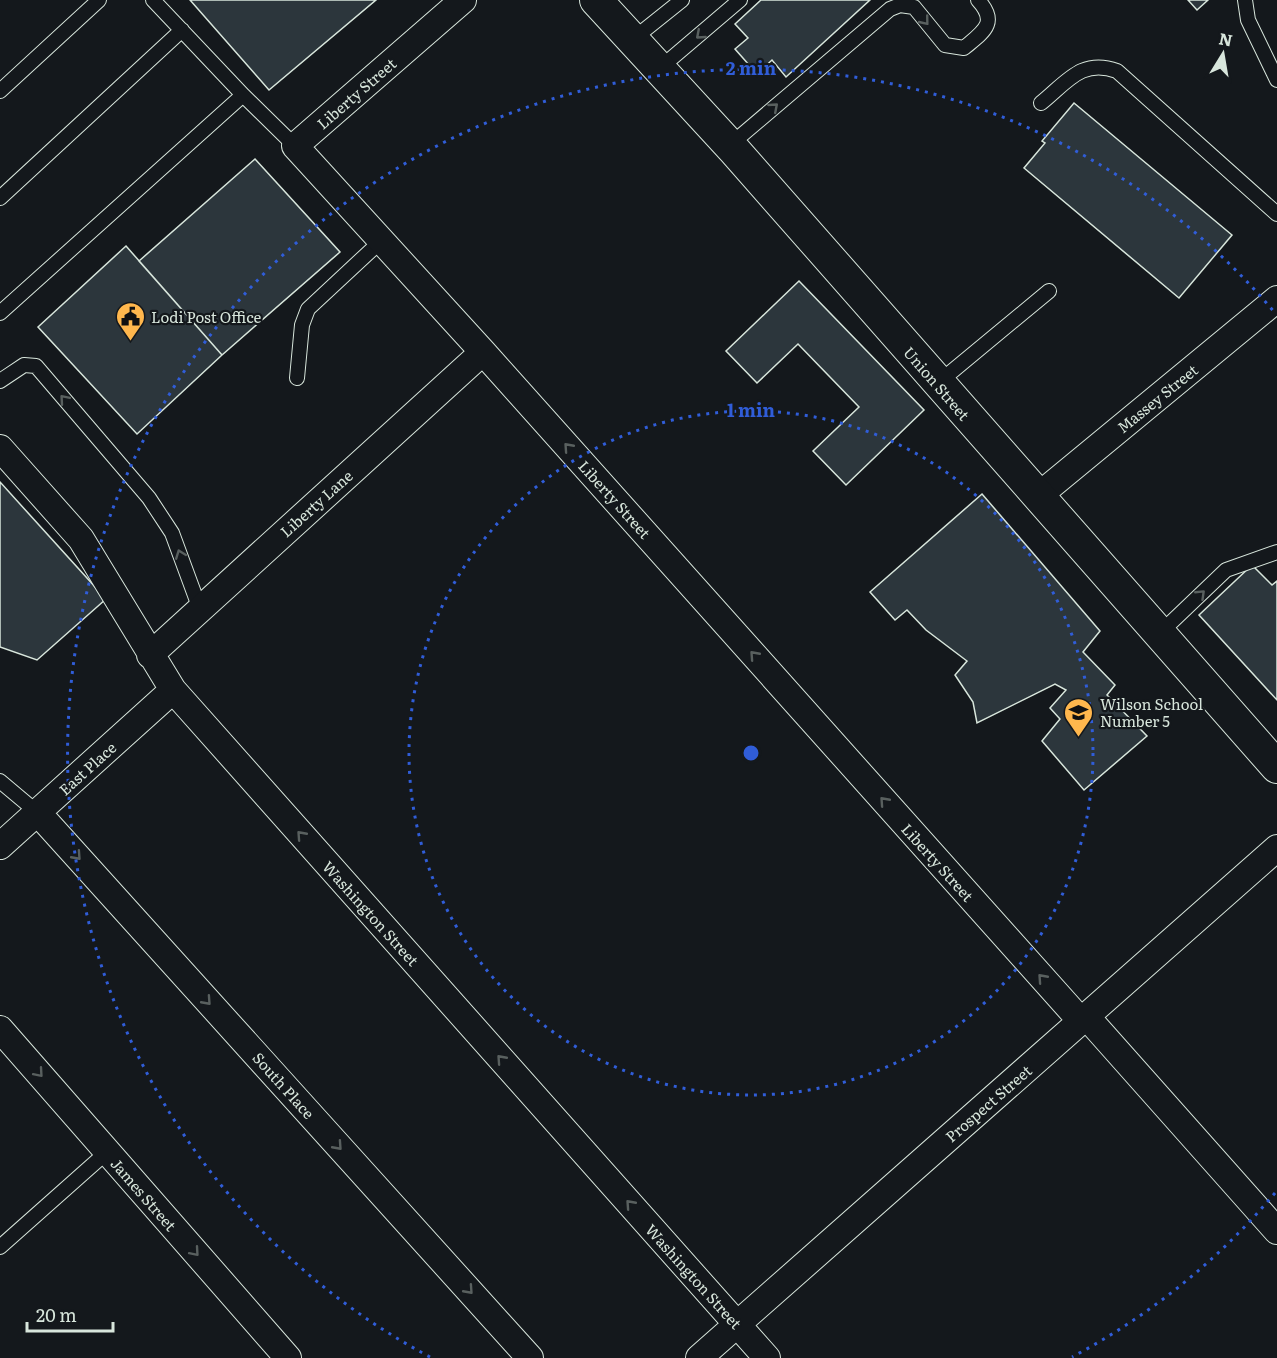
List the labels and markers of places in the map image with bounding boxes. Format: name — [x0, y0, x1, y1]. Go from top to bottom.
public building icon: Lodi Post Office — [114, 300, 146, 342]
place label: Lodi Post Office — [151, 305, 262, 328]
place label: Wilson School Number 5 — [1100, 692, 1203, 732]
school or university icon: Wilson School Number 5 — [1063, 696, 1095, 738]
centre of rings — [741, 743, 761, 763]

